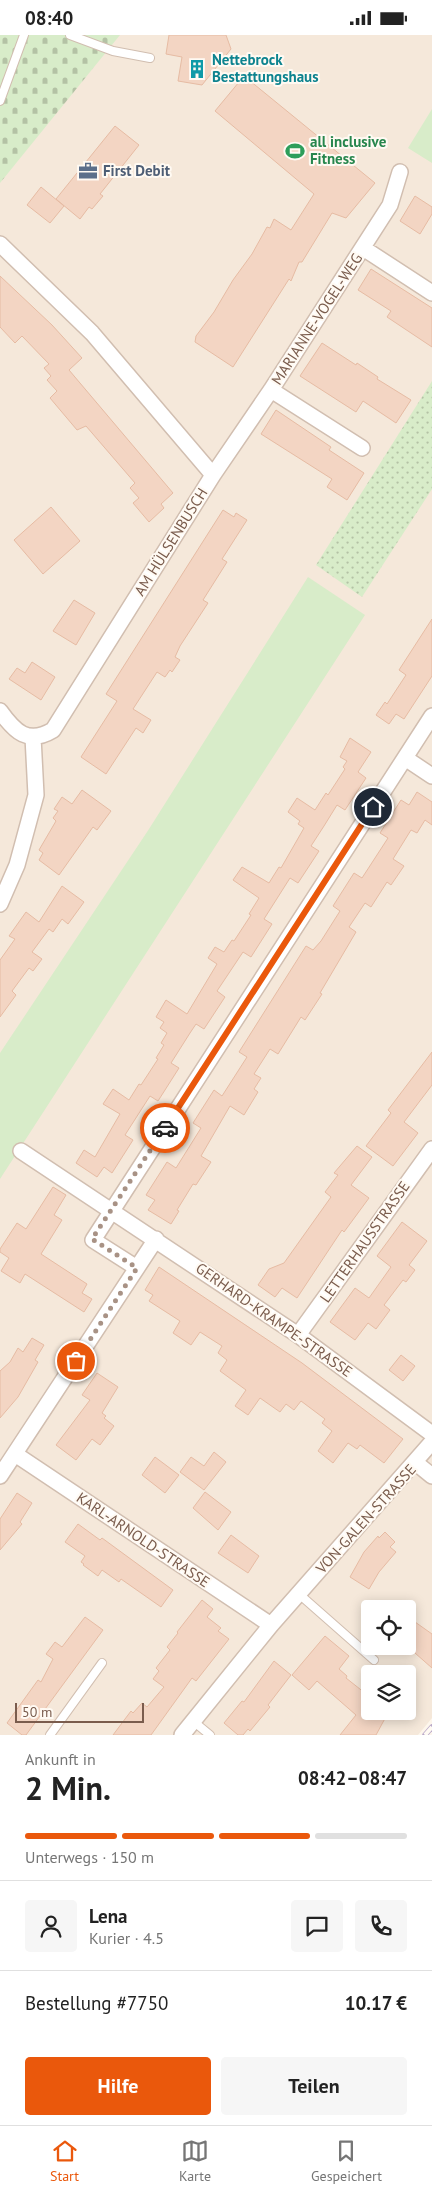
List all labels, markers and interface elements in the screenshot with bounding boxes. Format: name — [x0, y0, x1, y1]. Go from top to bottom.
text: 08:40 — [25, 6, 73, 30]
place label: Nettebrock Bestattungshaus — [212, 50, 319, 86]
building icon: Nettebrock Bestattungshaus — [186, 58, 208, 80]
place label: all inclusive Fitness — [310, 132, 387, 168]
sports icon: all inclusive Fitness — [284, 140, 306, 162]
office icon: First Debit — [77, 160, 99, 182]
place label: First Debit — [103, 161, 171, 180]
street label: MARIANNE-VOGEL-WEG — [267, 249, 366, 388]
street label: AM HÜLSENBUSCH — [130, 484, 211, 599]
pin — [352, 786, 394, 828]
icon: home — [359, 793, 387, 821]
courier — [140, 1103, 190, 1153]
icon: car — [151, 1114, 179, 1142]
street label: LETTERHAUSSTRASSE — [316, 1177, 414, 1306]
street label: GERHARD-KRAMPE-STRASSE — [192, 1258, 356, 1381]
pin — [55, 1340, 97, 1382]
icon: bag — [62, 1347, 90, 1375]
street label: VON-GALEN-STRASSE — [311, 1460, 420, 1578]
street label: KARL-ARNOLD-STRASSE — [73, 1488, 214, 1591]
map controls — [361, 1600, 416, 1720]
button: locate — [361, 1600, 416, 1655]
button: layers — [361, 1665, 416, 1720]
scale bar — [15, 1700, 144, 1723]
text: 50 m — [22, 1703, 52, 1721]
text: Ankunft in — [25, 1749, 96, 1769]
text: 08:42–08:47 — [298, 1766, 407, 1790]
text: 2 Min. — [25, 1767, 111, 1809]
text: Unterwegs · 150 m — [25, 1847, 154, 1867]
button: person — [25, 1900, 77, 1952]
button: chat — [291, 1900, 343, 1952]
button: phone — [355, 1900, 407, 1952]
text: Lena — [89, 1904, 128, 1928]
text: Kurier · 4.5 — [89, 1928, 164, 1948]
text: Bestellung #7750 — [25, 1991, 168, 2015]
text: 10.17 € — [345, 1991, 407, 2015]
button: Hilfe — [25, 2057, 211, 2115]
button: Teilen — [221, 2057, 407, 2115]
tab: Start — [50, 2137, 79, 2185]
tab: Karte — [179, 2137, 211, 2185]
tab: Gespeichert — [311, 2137, 382, 2185]

